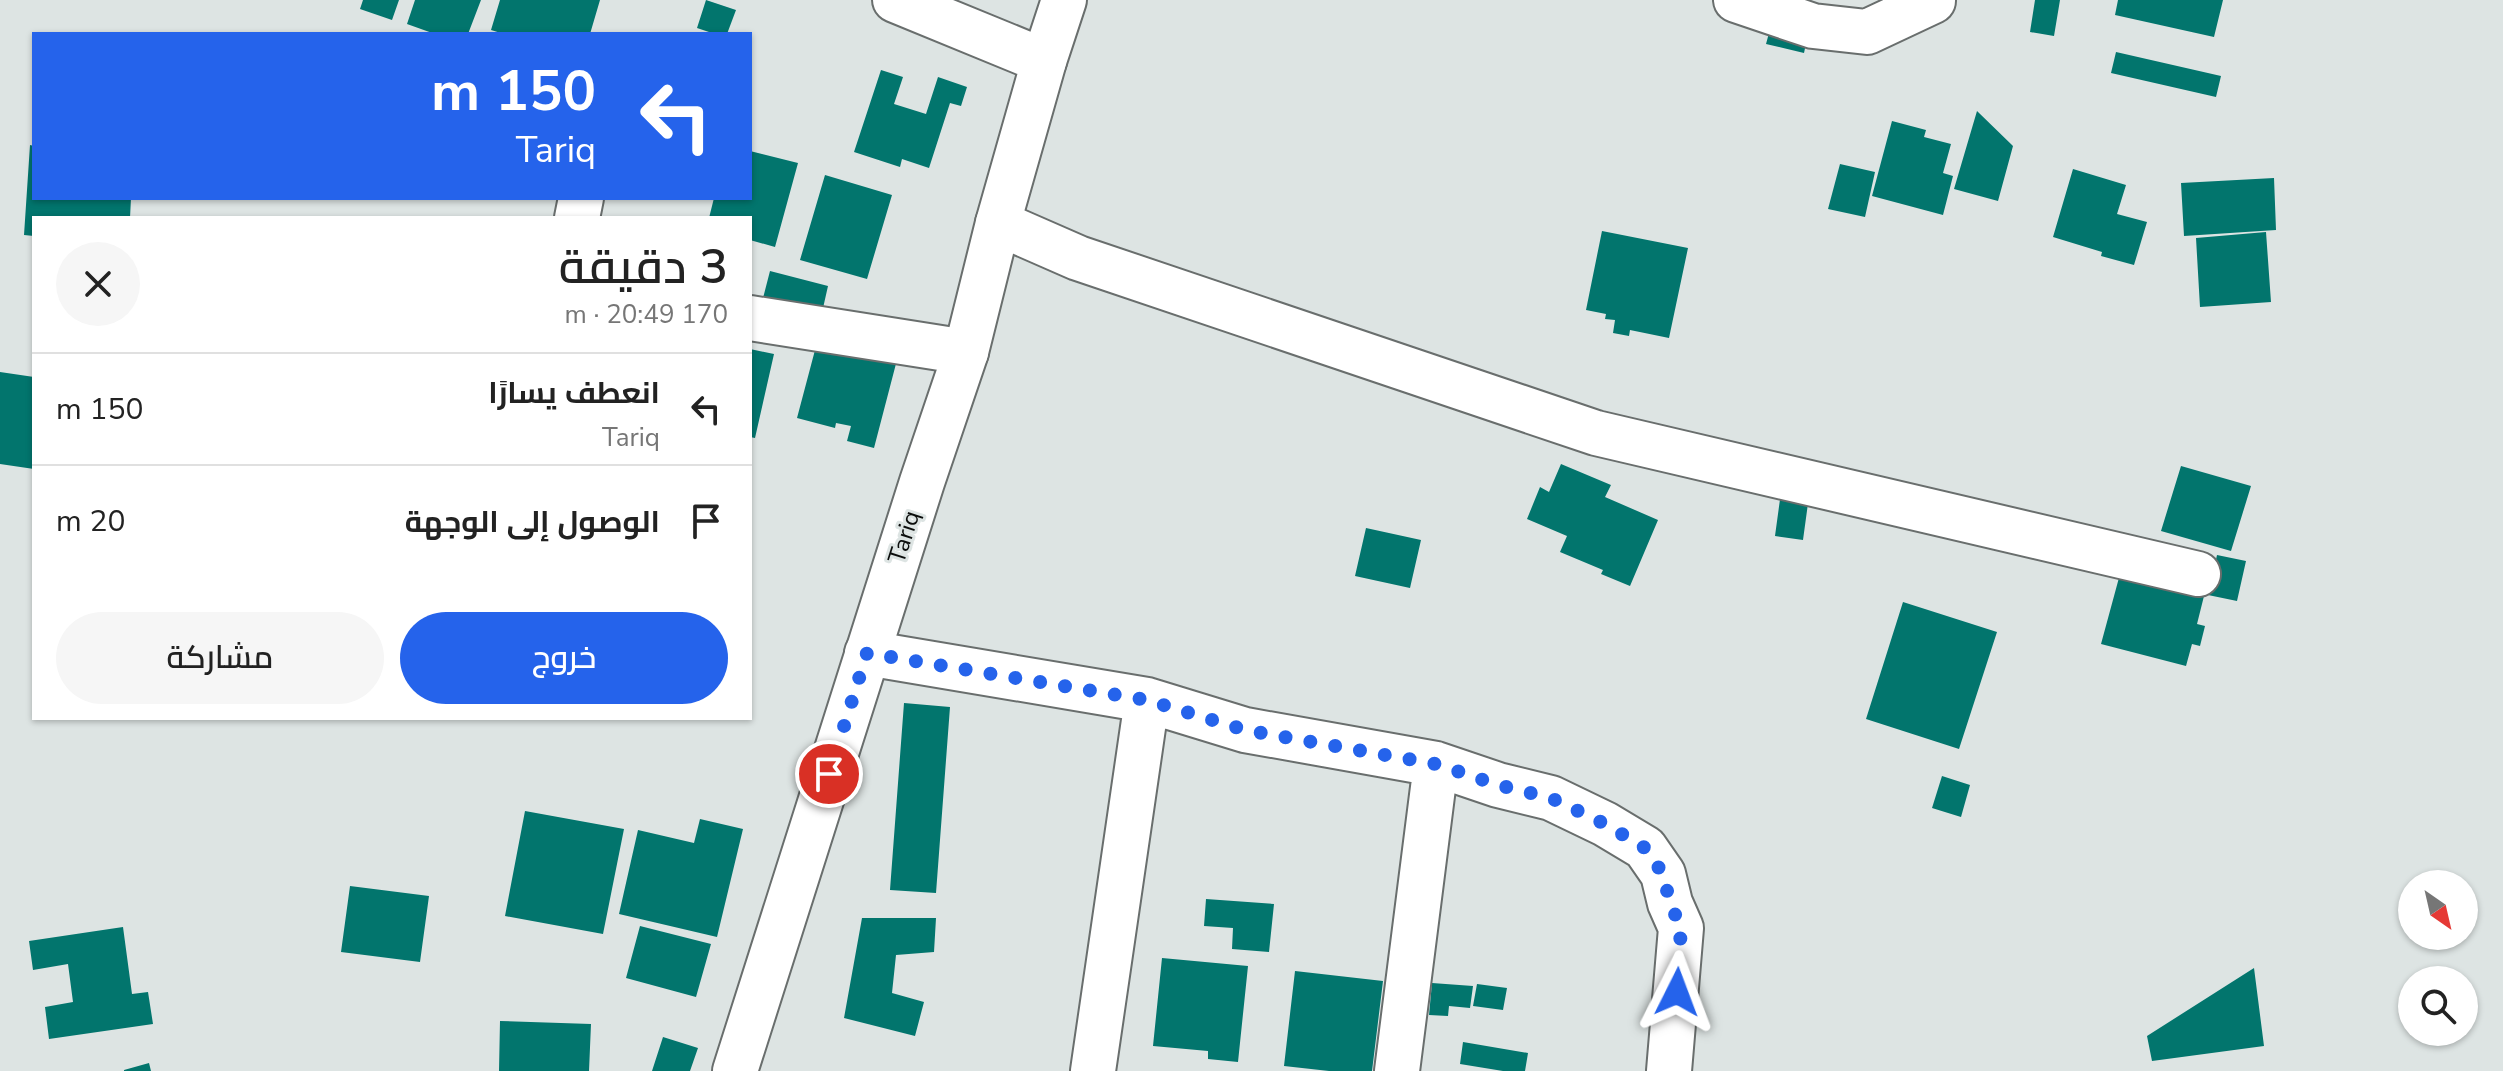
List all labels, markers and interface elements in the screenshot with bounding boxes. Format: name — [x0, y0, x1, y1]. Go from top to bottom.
text: 150 m — [431, 53, 596, 130]
icon: left — [624, 64, 728, 168]
text: Tariq — [516, 126, 596, 175]
text: 3 دقيقة — [559, 234, 728, 300]
button: close — [56, 242, 140, 326]
text: 170 m · 20:49 — [565, 297, 728, 332]
text: انعطف يسارًا — [488, 373, 660, 414]
icon: left — [684, 387, 728, 431]
text: 150 m — [56, 389, 143, 430]
text: Tariq — [602, 420, 660, 455]
icon: arrive — [684, 499, 728, 543]
text: 20 m — [56, 501, 125, 542]
text: الوصول إلى الوجهة — [405, 502, 660, 543]
street label: Tariq — [881, 507, 927, 567]
button: مشاركة — [56, 612, 384, 704]
button: خروج — [400, 612, 728, 704]
pin — [795, 740, 863, 808]
icon: arrive — [807, 752, 851, 796]
north arrow — [2398, 870, 2478, 950]
map controls — [2398, 870, 2478, 1046]
position arrow — [1635, 950, 1719, 1034]
button: search — [2398, 966, 2478, 1046]

